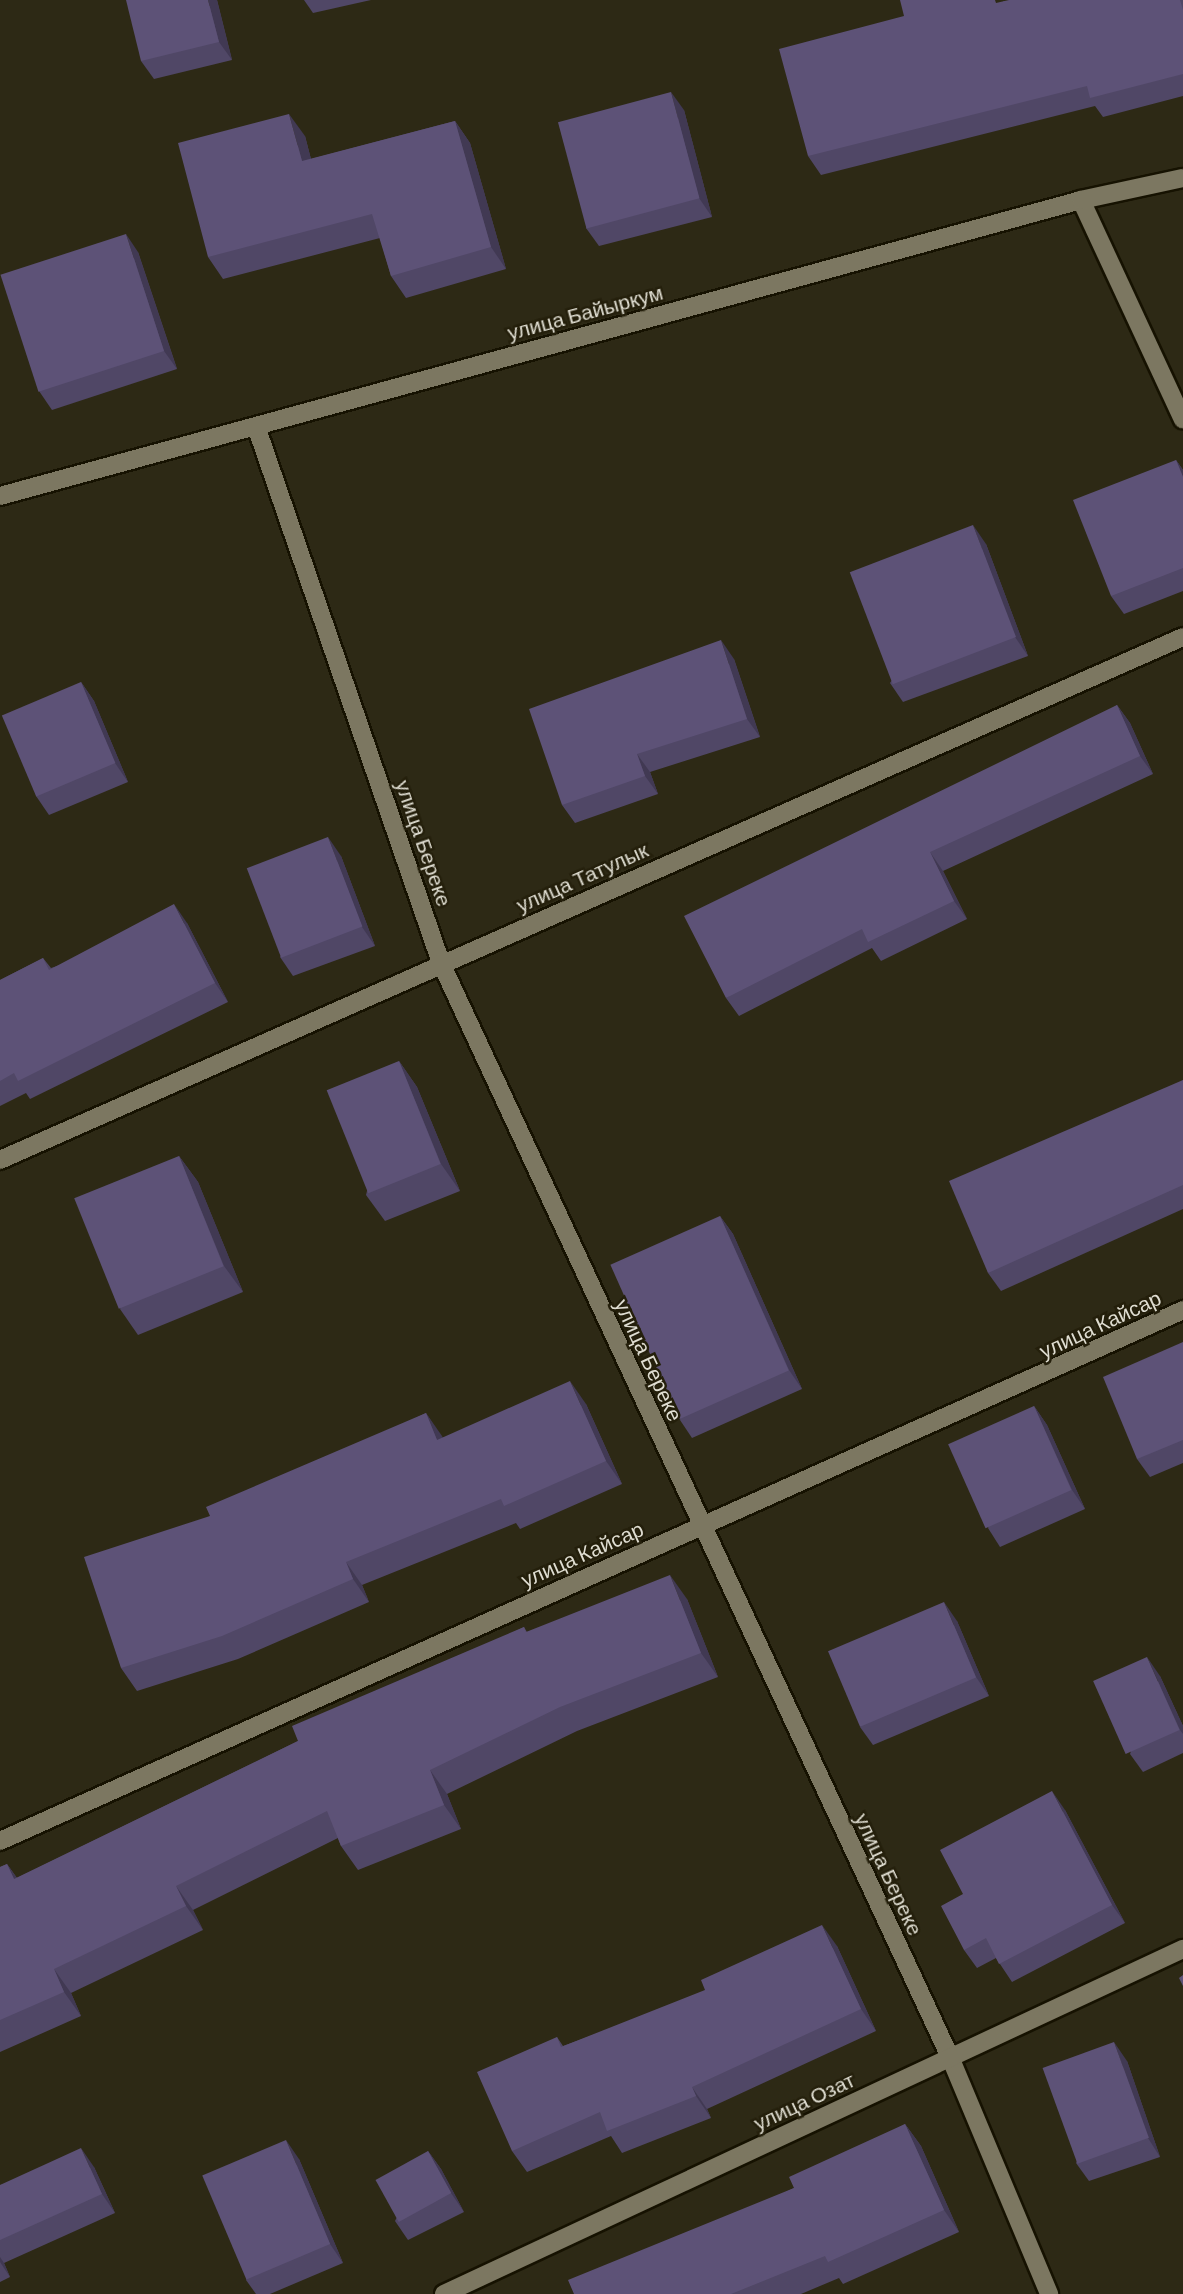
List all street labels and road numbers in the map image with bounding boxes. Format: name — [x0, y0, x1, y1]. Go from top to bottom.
street label: улица Байыркум — [504, 279, 666, 345]
street label: улица Береке — [391, 777, 457, 909]
street label: улица Татулык — [512, 837, 652, 917]
street label: улица Кайсар — [1035, 1285, 1165, 1363]
street label: улица Береке — [610, 1295, 688, 1425]
street label: улица Кайсар — [517, 1516, 647, 1592]
street label: улица Береке — [850, 1809, 928, 1939]
street label: улица Озат — [749, 2067, 859, 2135]

